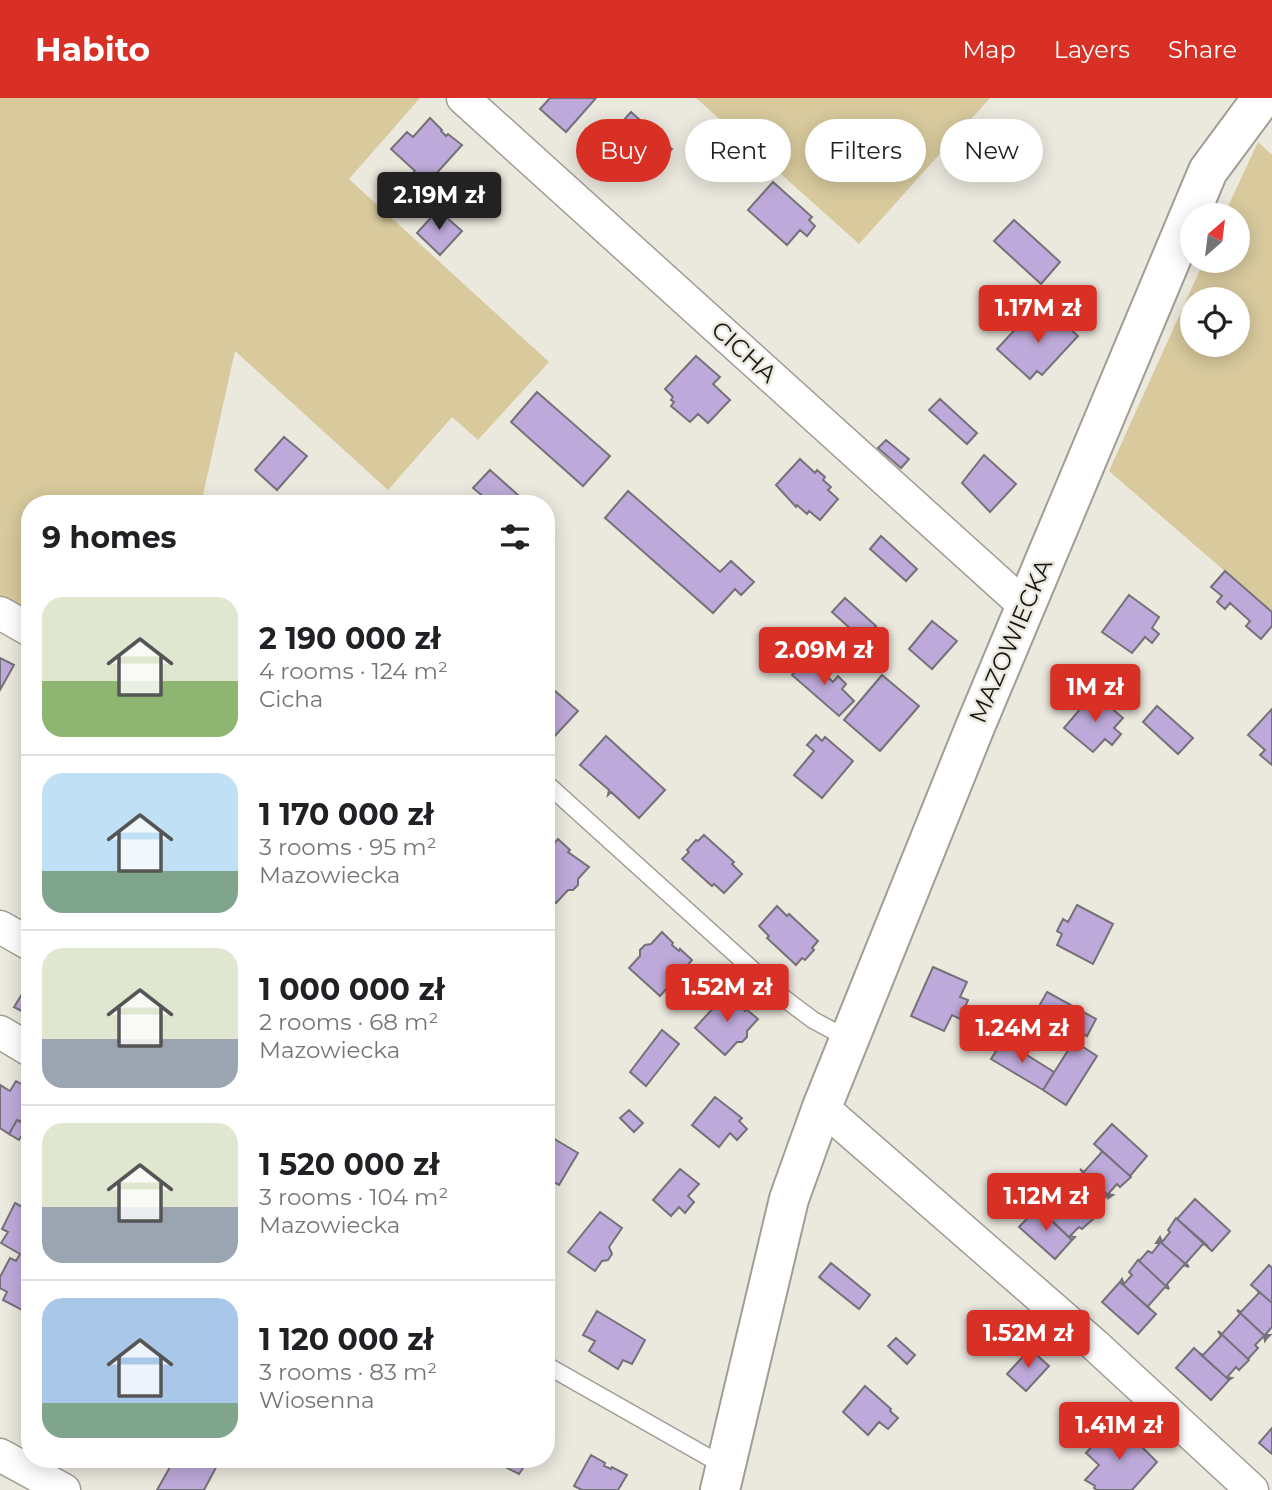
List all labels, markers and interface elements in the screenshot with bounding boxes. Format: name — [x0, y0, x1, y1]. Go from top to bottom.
text: Habito — [35, 29, 150, 69]
text: Map — [962, 35, 1016, 64]
text: Layers — [1054, 35, 1130, 64]
text: Share — [1168, 35, 1237, 64]
chip: Buy — [576, 119, 671, 182]
chip: Rent — [685, 119, 791, 182]
chip: Filters — [805, 119, 926, 182]
chip: New — [940, 119, 1043, 182]
pin: 2.19M zł — [367, 172, 511, 232]
text: 2.19M zł — [393, 181, 485, 209]
north arrow — [1180, 203, 1250, 273]
map controls — [1180, 203, 1250, 357]
pin: 1.17M zł — [966, 286, 1110, 345]
button: locate — [1180, 287, 1250, 357]
text: 1.17M zł — [995, 294, 1081, 322]
street label: CICHA — [706, 315, 784, 389]
icon: filters — [496, 518, 534, 556]
text: 9 homes — [42, 519, 177, 556]
street label: MAZOWIECKA — [963, 554, 1058, 727]
text: 2 190 000 zł — [259, 620, 441, 657]
icon: home — [98, 625, 182, 709]
pin: 2.09M zł — [752, 628, 896, 687]
text: 2.09M zł — [775, 636, 873, 664]
text: 4 rooms · 124 m² — [259, 657, 448, 685]
pin: 1M zł — [1046, 664, 1144, 724]
text: 1M zł — [1066, 673, 1124, 701]
text: Cicha — [259, 685, 323, 713]
text: 1 170 000 zł — [259, 796, 434, 833]
icon: home — [98, 801, 182, 885]
text: 3 rooms · 95 m² — [259, 833, 437, 861]
text: Mazowiecka — [259, 861, 400, 889]
pin: 1.52M zł — [655, 964, 799, 1024]
text: 1 000 000 zł — [259, 971, 445, 1008]
text: 1.52M zł — [682, 973, 772, 1001]
icon: home — [98, 976, 182, 1060]
pin: 1.24M zł — [950, 1006, 1094, 1065]
text: 2 rooms · 68 m² — [259, 1008, 438, 1036]
text: 1.24M zł — [976, 1014, 1068, 1042]
text: Mazowiecka — [259, 1036, 400, 1064]
text: 1 520 000 zł — [259, 1146, 439, 1183]
icon: home — [98, 1151, 182, 1235]
pin: 1.12M zł — [974, 1174, 1118, 1233]
text: 1.12M zł — [1003, 1182, 1089, 1210]
text: 3 rooms · 104 m² — [259, 1183, 448, 1211]
text: Mazowiecka — [259, 1211, 400, 1239]
pin: 1.52M zł — [956, 1310, 1100, 1370]
text: 1.52M zł — [983, 1319, 1073, 1347]
text: 1 120 000 zł — [259, 1321, 433, 1358]
icon: home — [98, 1326, 182, 1410]
text: 3 rooms · 83 m² — [259, 1358, 437, 1386]
text: Wiosenna — [259, 1386, 375, 1414]
pin: 1.41M zł — [1047, 1402, 1191, 1462]
text: 1.41M zł — [1075, 1411, 1163, 1439]

